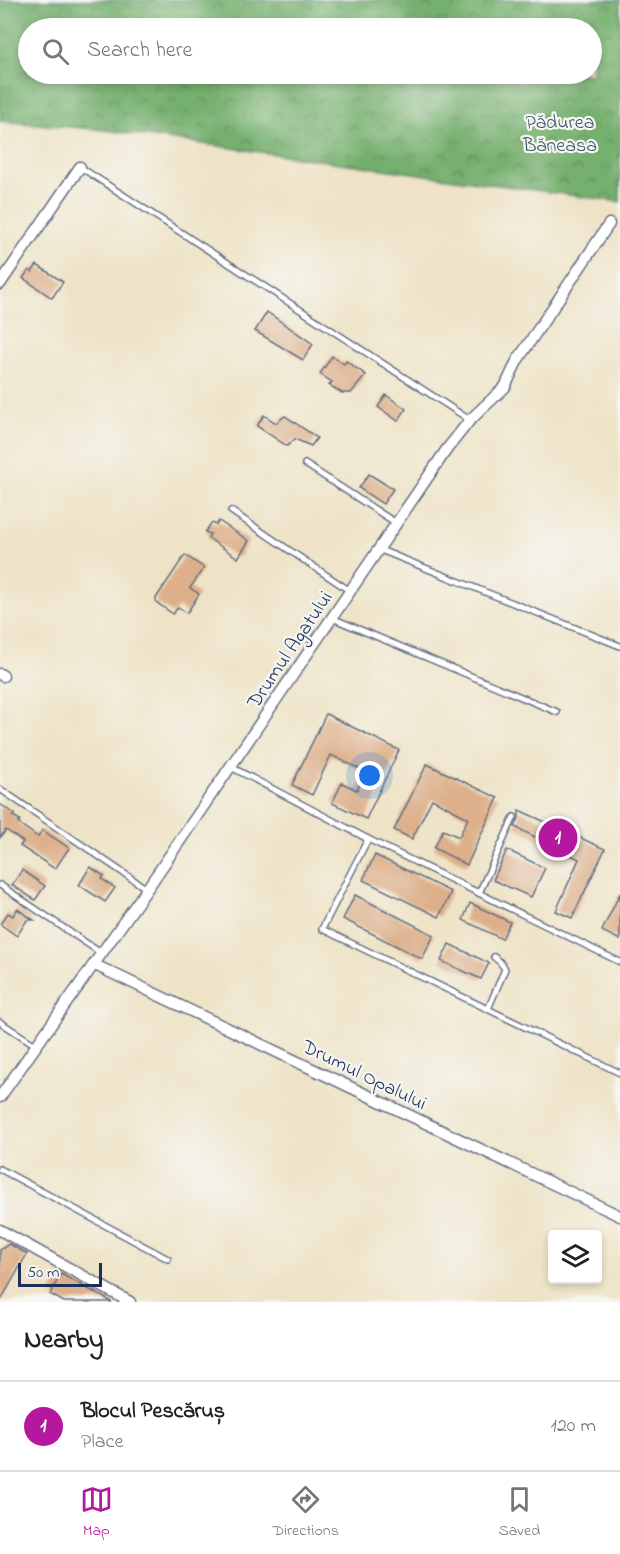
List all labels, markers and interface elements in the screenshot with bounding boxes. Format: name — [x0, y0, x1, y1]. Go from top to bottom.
search box — [18, 18, 602, 84]
icon: search — [39, 35, 72, 68]
text: Search here — [87, 35, 192, 67]
park label: Pădurea Băneasa — [522, 109, 597, 161]
street label: Drumul Agatului — [240, 586, 342, 716]
your location — [355, 761, 384, 790]
pin: 1 — [538, 816, 578, 860]
street label: Drumul Opalului — [296, 1033, 431, 1119]
map controls — [548, 1230, 602, 1284]
button: layers — [548, 1230, 602, 1284]
scale bar — [18, 1260, 102, 1288]
text: 50 m — [27, 1261, 59, 1285]
text: Nearby — [24, 1322, 103, 1360]
text: Blocul Pescăruș — [81, 1396, 225, 1428]
text: 1 — [40, 1412, 47, 1441]
text: 120 m — [551, 1412, 596, 1441]
text: Place — [81, 1428, 123, 1457]
tab: Map — [80, 1483, 113, 1543]
tab: Directions — [272, 1483, 339, 1543]
tab: Saved — [498, 1483, 540, 1543]

